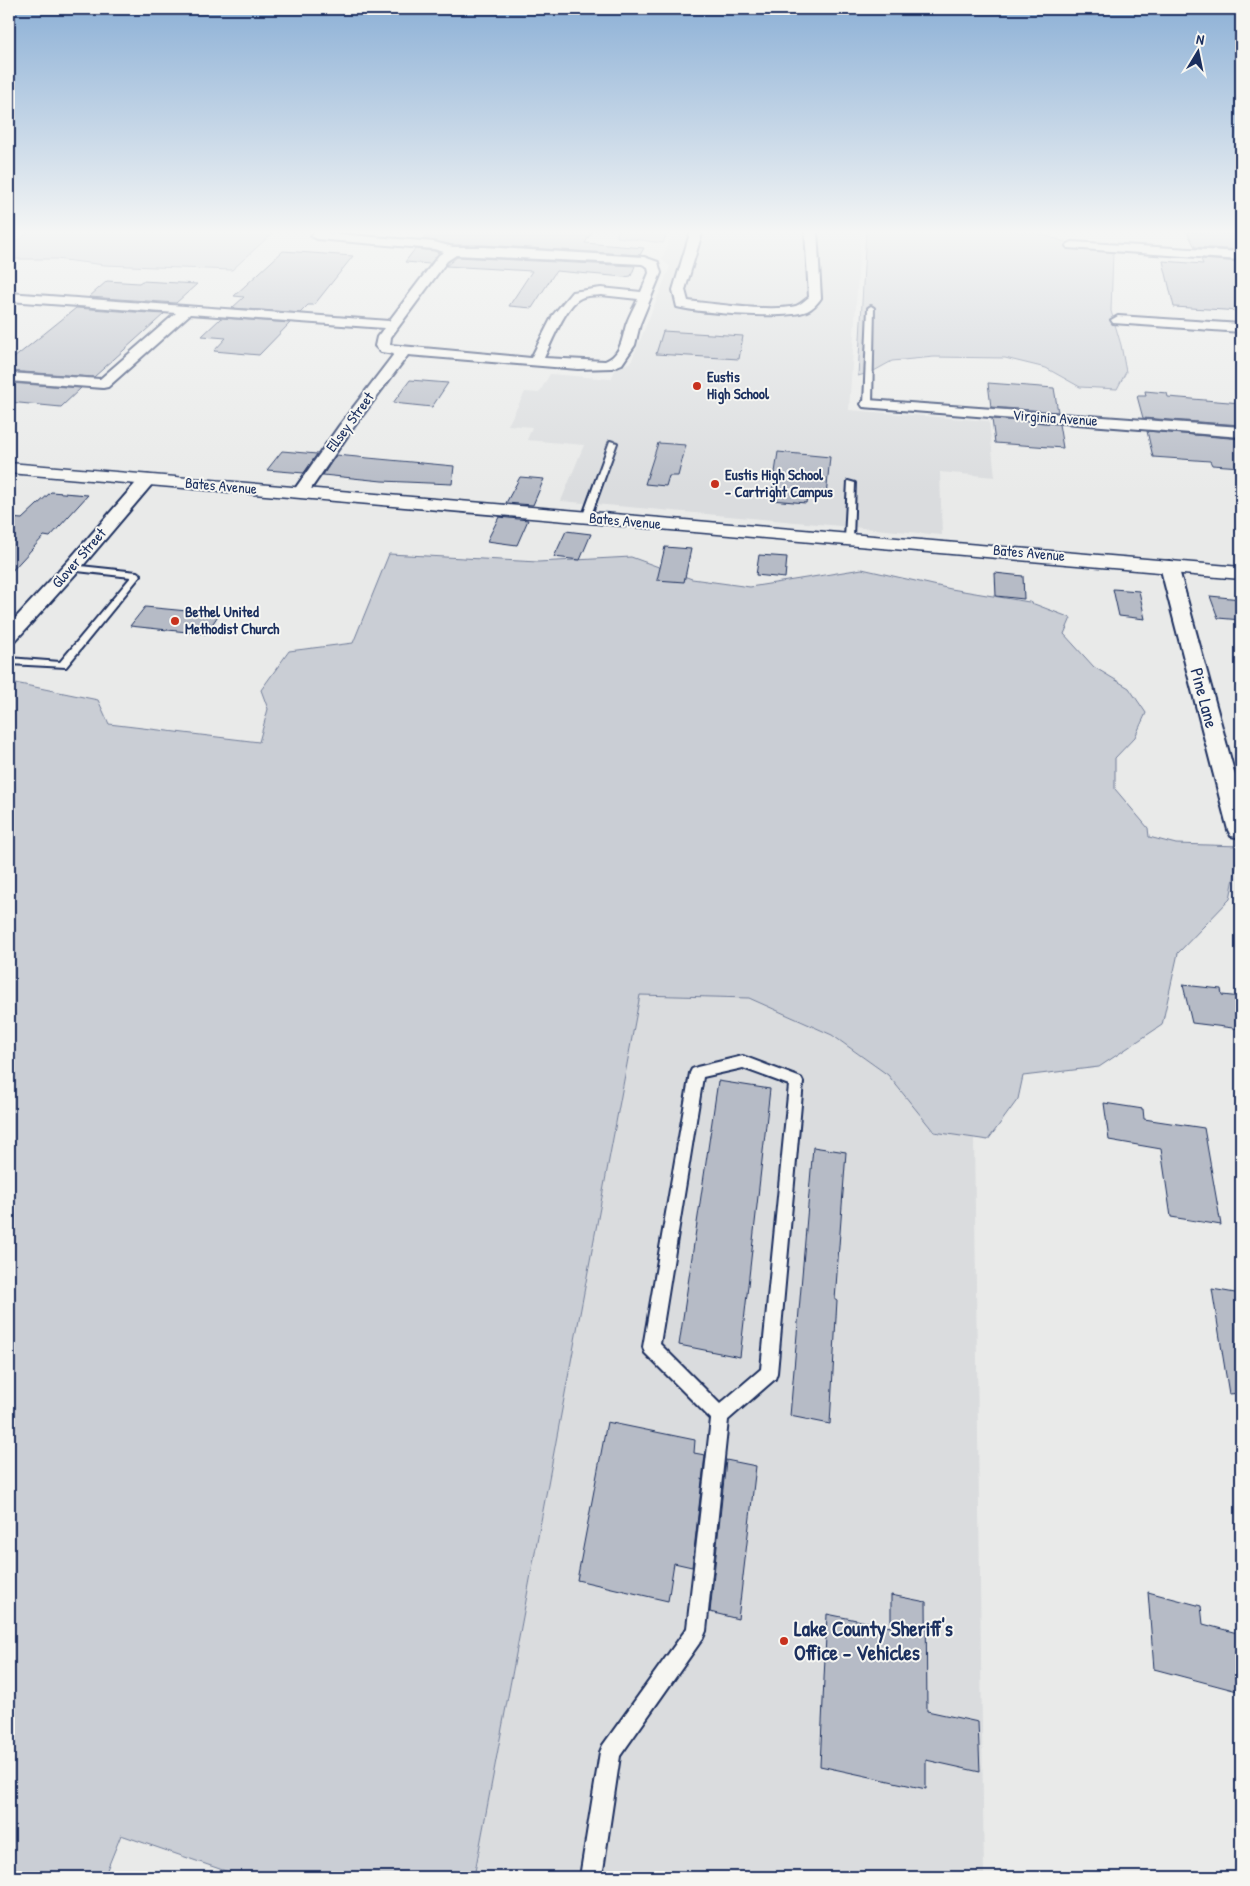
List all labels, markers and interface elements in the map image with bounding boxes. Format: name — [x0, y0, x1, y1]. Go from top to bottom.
north arrow — [1172, 28, 1222, 78]
text: N — [1195, 29, 1206, 49]
place label: Eustis High School — [707, 366, 770, 405]
marker: Eustis High School — [691, 380, 703, 392]
street label: Ellsey Street — [321, 387, 379, 456]
street label: Virginia Avenue — [1012, 404, 1098, 431]
place label: Eustis High School - Cartright Campus — [725, 464, 833, 503]
street label: Bates Avenue — [184, 472, 258, 499]
marker: Eustis High School - Cartright Campus — [709, 478, 721, 490]
street label: Bates Avenue — [588, 507, 662, 534]
street label: Glover Street — [47, 522, 111, 592]
street label: Bates Avenue — [992, 539, 1066, 566]
place label: Bethel United Methodist Church — [185, 601, 280, 639]
marker: Bethel United Methodist Church — [169, 615, 181, 627]
street label: Pine Lane — [1184, 665, 1224, 731]
place label: Lake County Sheriff's Office - Vehicles — [794, 1614, 953, 1667]
marker: Lake County Sheriff's Office - Vehicles — [778, 1635, 790, 1647]

